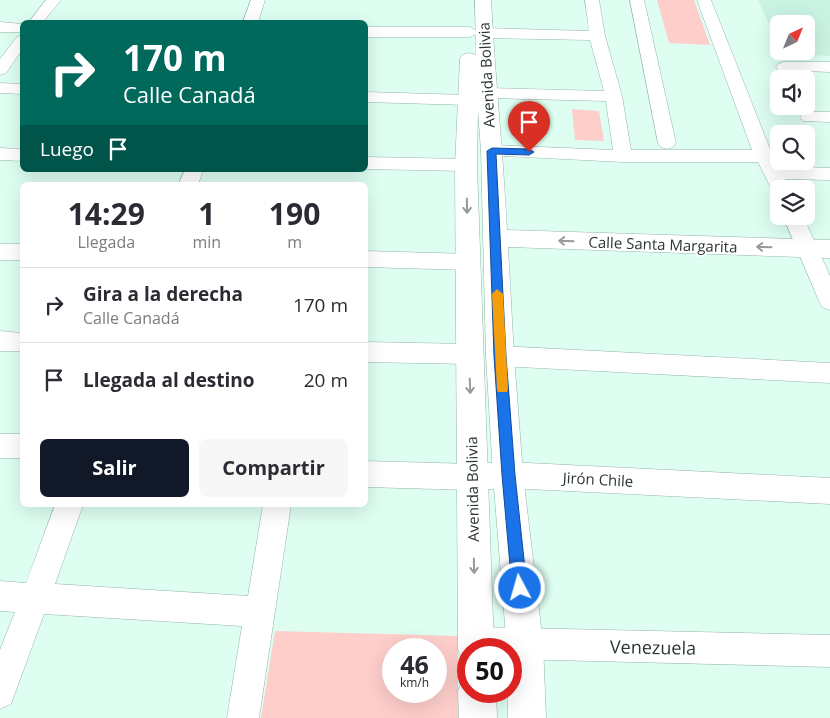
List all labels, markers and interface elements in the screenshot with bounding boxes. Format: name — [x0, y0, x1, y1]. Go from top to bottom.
north arrow — [770, 15, 815, 60]
map controls — [770, 15, 815, 225]
street label: Avenida Bolivia — [473, 22, 499, 128]
text: 170 m — [123, 34, 227, 81]
icon: right — [40, 40, 105, 105]
button: sound — [770, 70, 815, 115]
text: Calle Canadá — [123, 79, 256, 109]
pin — [508, 101, 550, 152]
icon: arrive — [515, 108, 543, 136]
button: search — [770, 125, 815, 170]
icon: arrive — [104, 135, 132, 163]
text: Luego — [40, 136, 94, 162]
button: layers — [770, 180, 815, 225]
text: 14:29 — [68, 193, 145, 234]
text: 1 — [198, 193, 215, 234]
text: 190 — [269, 193, 320, 234]
one-way arrow — [462, 198, 471, 214]
text: Llegada — [77, 231, 135, 253]
text: min — [193, 231, 221, 253]
text: m — [287, 231, 302, 253]
street label: Calle Santa Margarita — [588, 231, 738, 257]
one-way arrow — [559, 236, 575, 246]
one-way arrow — [756, 243, 772, 252]
text: Gira a la derecha — [83, 281, 243, 307]
icon: right — [40, 291, 68, 319]
text: 170 m — [293, 292, 348, 318]
text: Calle Canadá — [83, 307, 180, 329]
icon: arrive — [40, 366, 68, 394]
text: Llegada al destino — [83, 367, 255, 393]
text: 20 m — [304, 367, 348, 393]
one-way arrow — [465, 378, 474, 394]
street label: Avenida Bolivia — [461, 436, 483, 542]
button: Salir — [40, 439, 189, 497]
button: Compartir — [199, 439, 348, 497]
street label: Jirón Chile — [560, 467, 634, 491]
one-way arrow — [469, 558, 479, 574]
position arrow — [493, 561, 545, 613]
street label: Venezuela — [610, 634, 696, 660]
speed limit sign: 50 — [457, 638, 522, 703]
text: 46 — [400, 647, 429, 681]
text: km/h — [400, 674, 429, 691]

